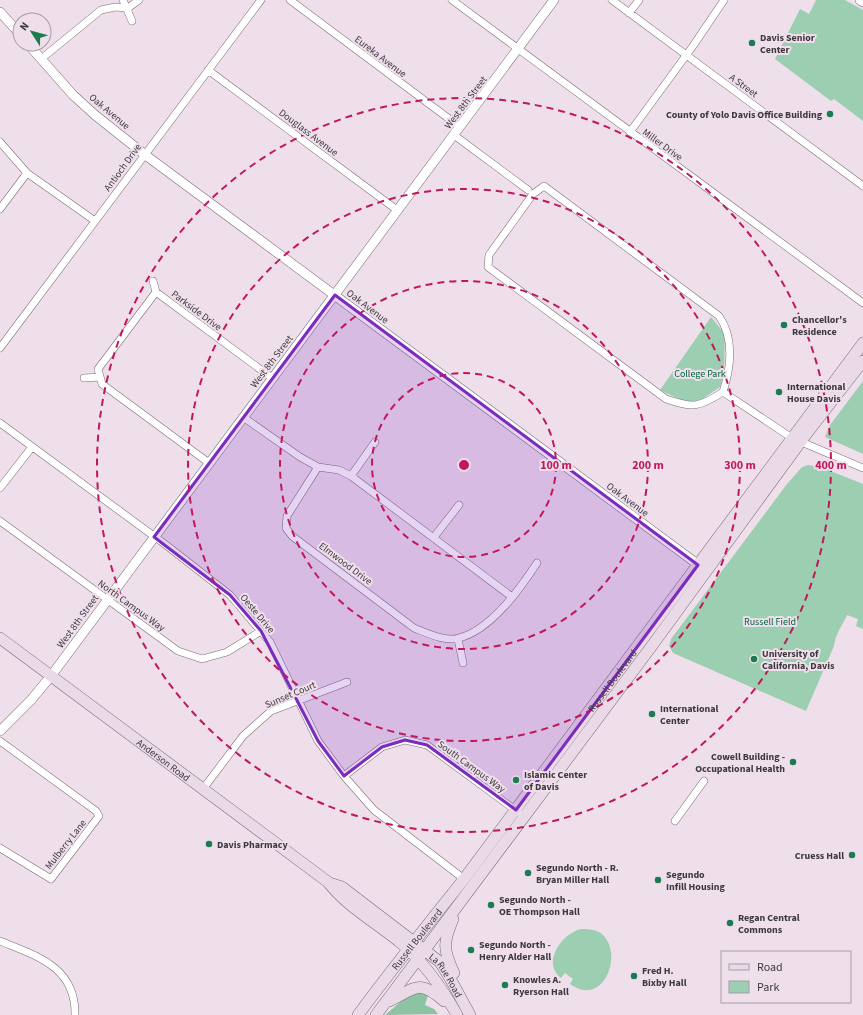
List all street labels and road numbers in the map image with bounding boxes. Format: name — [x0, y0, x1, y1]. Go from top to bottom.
street label: Eureka Avenue — [352, 33, 409, 81]
street label: A Street — [726, 71, 761, 101]
street label: West 8th Street — [441, 73, 491, 132]
street label: Oak Avenue — [86, 91, 133, 133]
street label: Douglass Avenue — [276, 106, 341, 160]
street label: Miller Drive — [639, 125, 686, 164]
street label: Antioch Drive — [101, 141, 145, 194]
street label: Oak Avenue — [343, 286, 391, 327]
street label: Parkside Drive — [168, 287, 224, 334]
street label: West 8th Street — [247, 332, 297, 391]
street label: Oak Avenue — [603, 479, 651, 520]
street label: Elmwood Drive — [316, 539, 375, 588]
street label: North Campus Way — [95, 577, 168, 635]
street label: West 8th Street — [54, 591, 102, 651]
street label: Oeste Drive — [237, 591, 278, 636]
street label: Russell Boulevard — [585, 647, 640, 715]
street label: Sunset Court — [263, 678, 319, 712]
street label: Anderson Road — [133, 736, 193, 785]
street label: South Campus Way — [435, 737, 508, 796]
street label: Mulberry Lane — [42, 817, 90, 873]
street label: Russell Boulevard — [389, 906, 446, 973]
street label: La Rue Road — [426, 950, 465, 1000]

